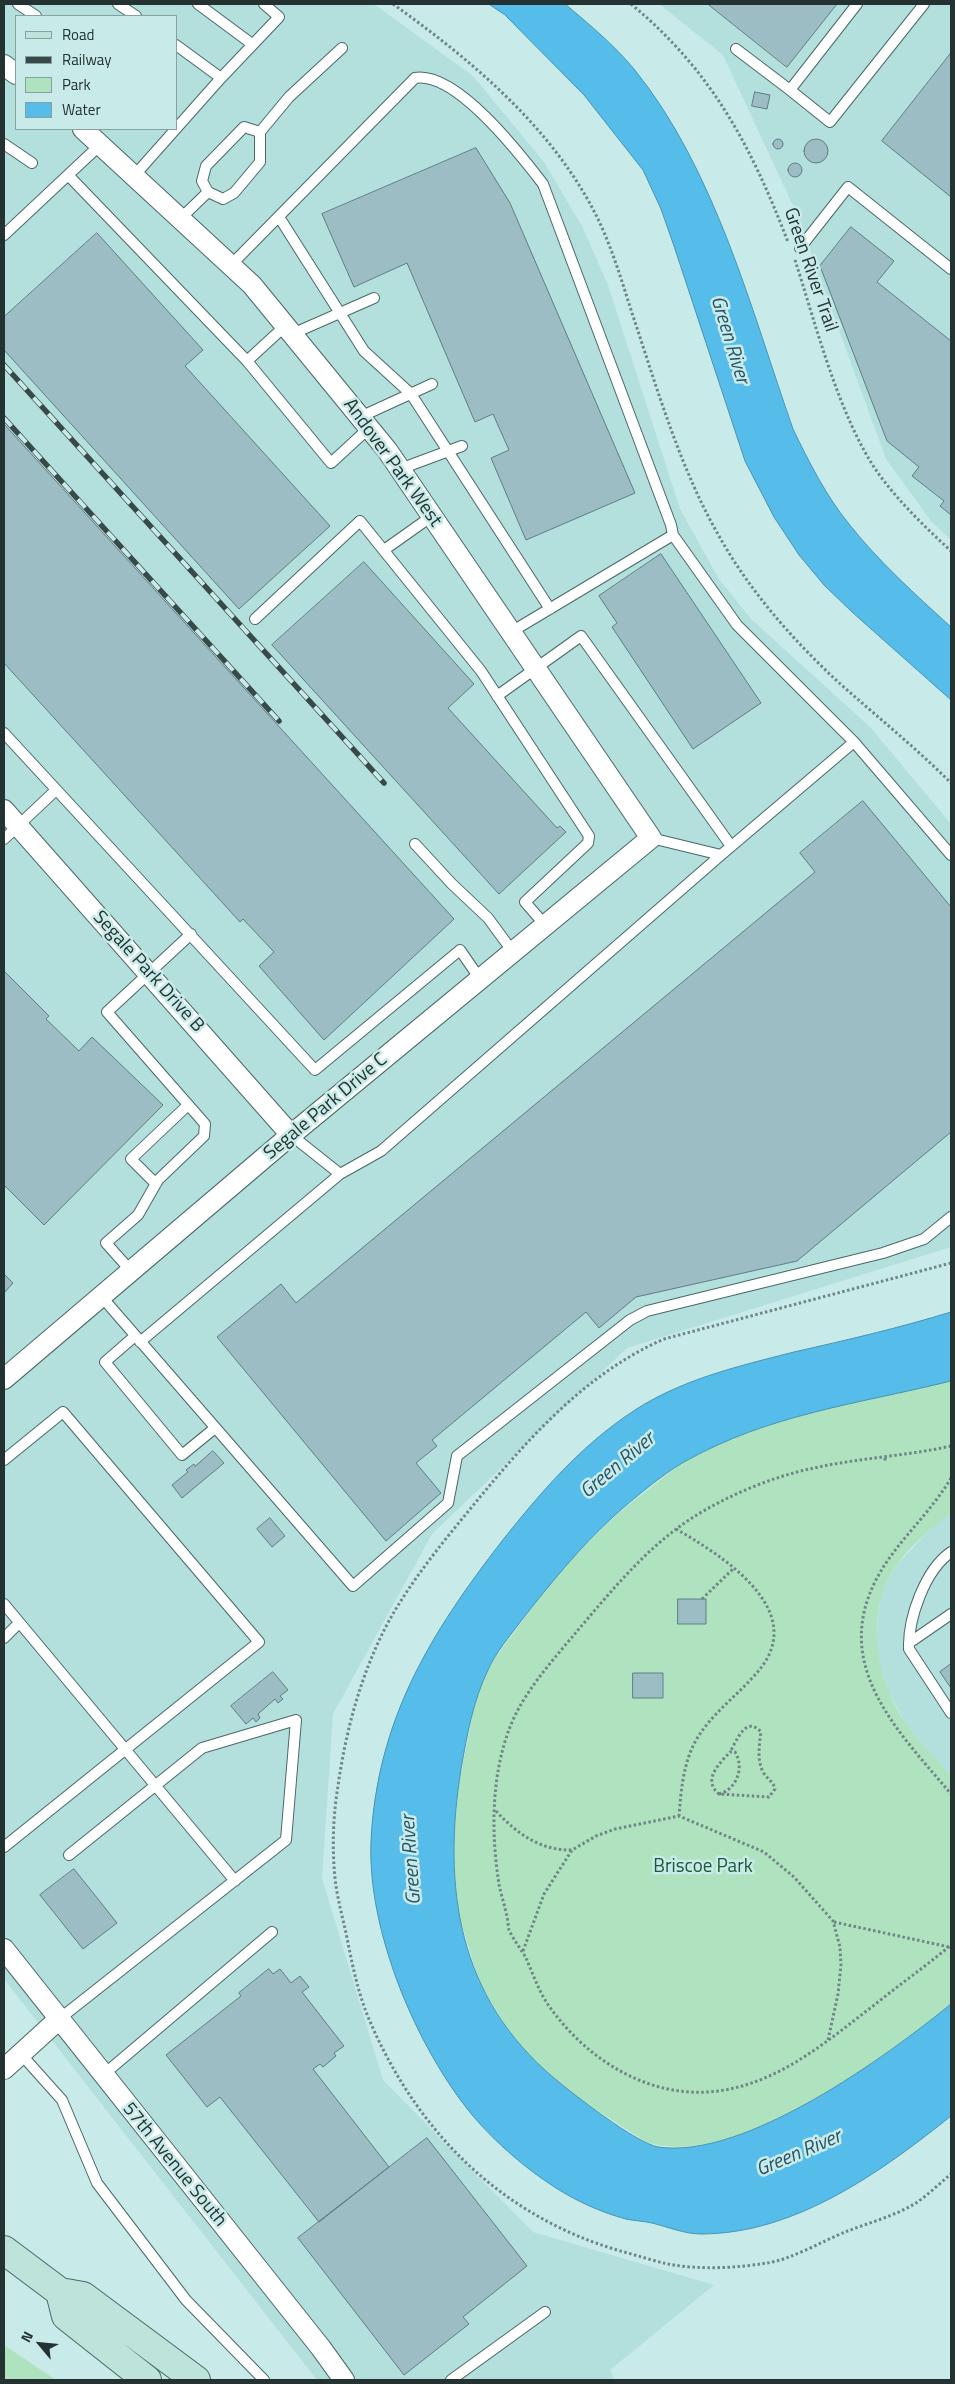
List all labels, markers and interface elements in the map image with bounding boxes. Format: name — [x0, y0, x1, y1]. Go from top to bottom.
legend — [15, 15, 178, 130]
text: Road — [62, 23, 94, 46]
text: Railway — [62, 48, 112, 71]
text: Park — [62, 73, 91, 96]
text: Water — [62, 98, 101, 121]
street label: Green River Trail — [778, 205, 842, 335]
water label: Green River — [704, 293, 754, 387]
street label: Andover Park West — [338, 394, 446, 532]
street label: Segale Park Drive B — [88, 907, 208, 1037]
street label: Segale Park Drive C — [260, 1049, 392, 1165]
water label: Green River — [576, 1428, 660, 1504]
water label: Green River — [397, 1814, 427, 1906]
park label: Briscoe Park — [653, 1856, 753, 1878]
street label: 57th Avenue South — [117, 2098, 231, 2232]
water label: Green River — [753, 2125, 845, 2183]
north arrow — [15, 2319, 65, 2369]
text: N — [15, 2328, 38, 2346]

